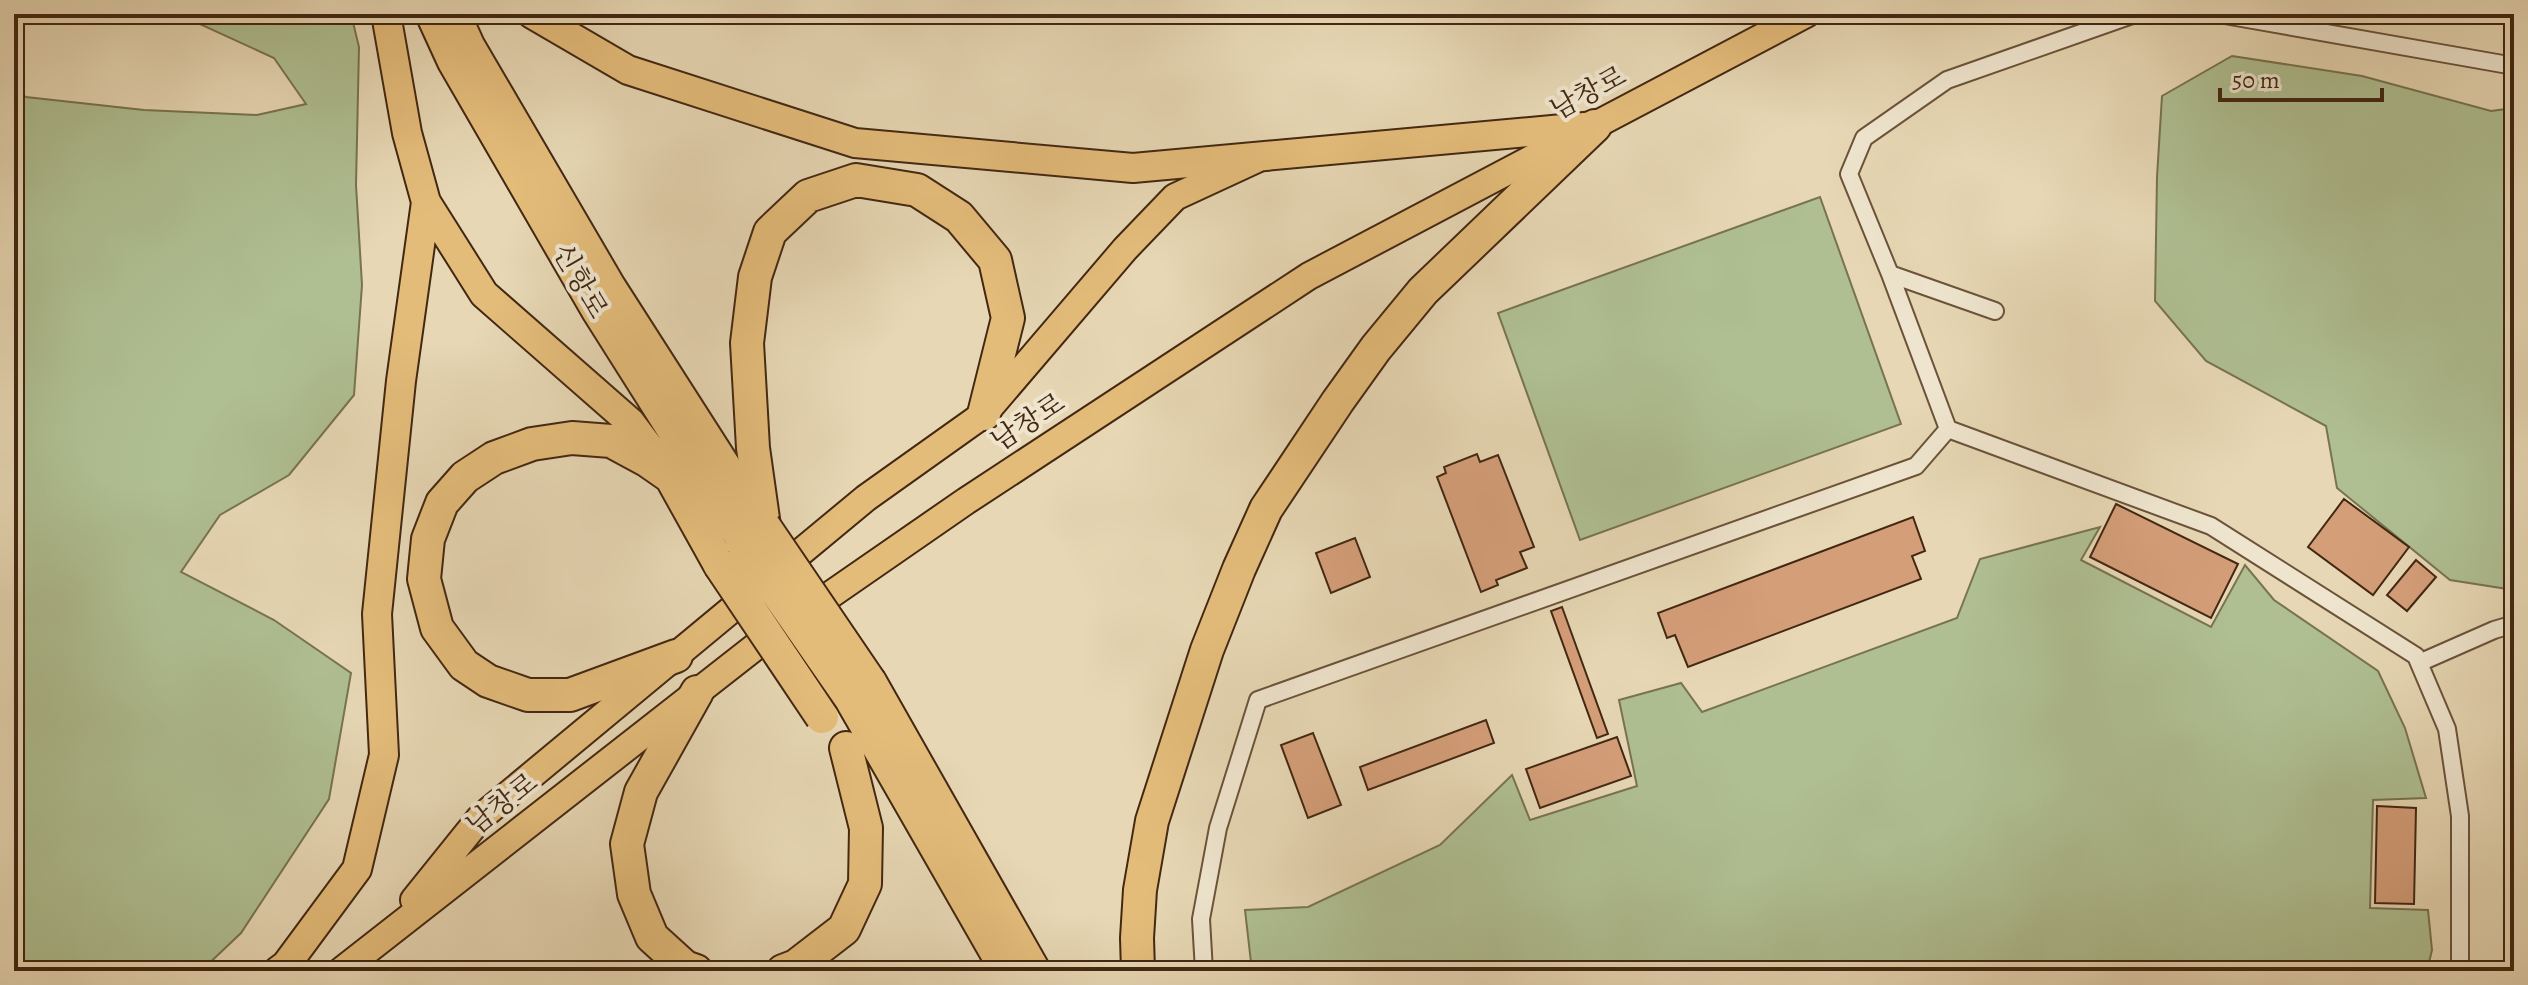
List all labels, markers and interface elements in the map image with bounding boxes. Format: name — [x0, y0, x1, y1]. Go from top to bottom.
scale bar — [2220, 52, 2382, 102]
street label: 남창로 — [1543, 57, 1633, 129]
text: 50 m — [2232, 64, 2280, 96]
street label: 신항로 — [543, 236, 617, 326]
street label: 남창로 — [984, 384, 1072, 460]
street label: 남창로 — [458, 764, 546, 844]

